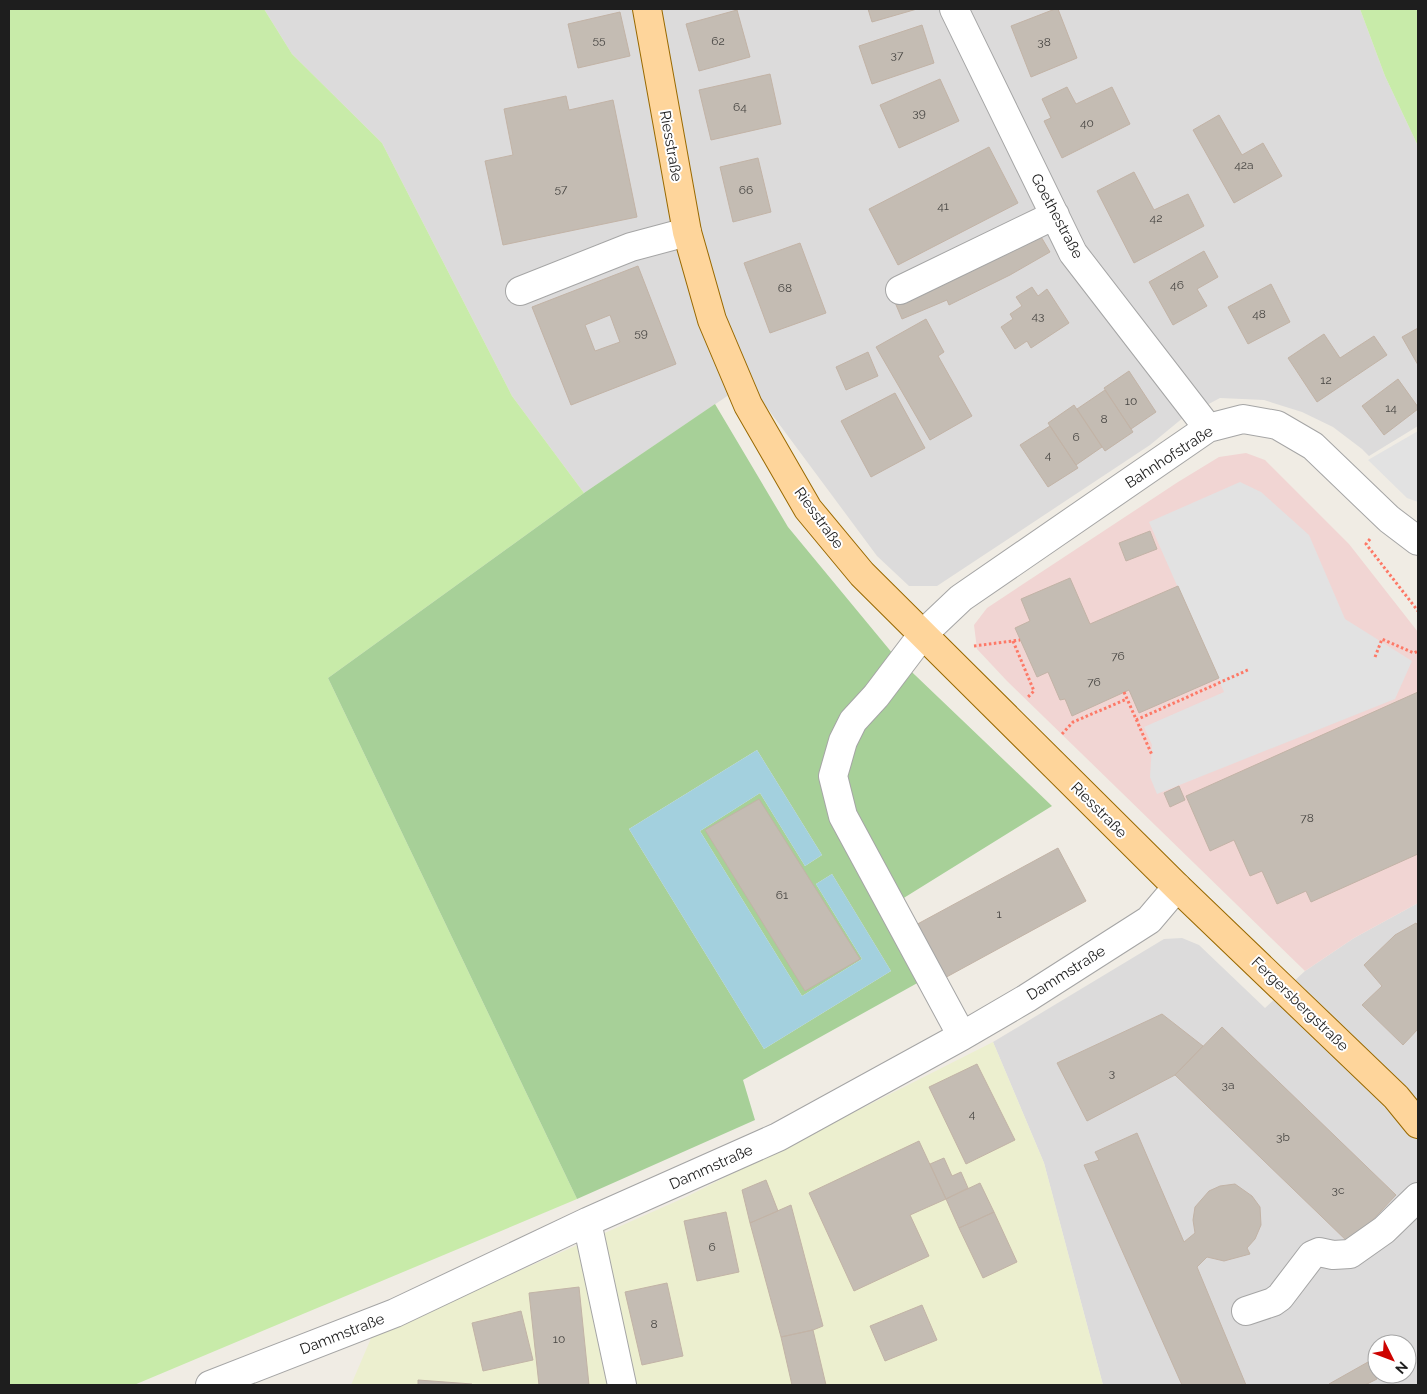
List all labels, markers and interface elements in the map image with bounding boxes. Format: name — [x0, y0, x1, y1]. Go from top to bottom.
house number: 55 — [592, 33, 606, 47]
house number: 62 — [711, 34, 725, 48]
house number: 38 — [1037, 35, 1051, 49]
house number: 37 — [891, 48, 904, 62]
house number: 64 — [733, 100, 747, 114]
house number: 39 — [912, 106, 926, 120]
street label: Riesstraße — [656, 109, 686, 183]
house number: 40 — [1080, 116, 1094, 130]
house number: 42a — [1234, 158, 1254, 172]
street label: Goethestraße — [1027, 170, 1087, 262]
house number: 57 — [555, 182, 568, 196]
house number: 66 — [739, 183, 753, 197]
house number: 41 — [937, 199, 949, 213]
house number: 42 — [1150, 211, 1162, 225]
house number: 46 — [1170, 278, 1184, 292]
house number: 68 — [778, 281, 792, 295]
house number: 48 — [1252, 307, 1266, 321]
house number: 43 — [1032, 309, 1044, 323]
house number: 59 — [634, 326, 648, 340]
house number: 12 — [1320, 373, 1332, 387]
house number: 10 — [1125, 394, 1137, 408]
house number: 14 — [1385, 401, 1397, 415]
house number: 8 — [1100, 412, 1108, 426]
street label: Bahnhofstraße — [1122, 422, 1216, 492]
house number: 6 — [1072, 430, 1080, 444]
house number: 4 — [1045, 448, 1052, 462]
street label: Riesstraße — [791, 484, 847, 552]
house number: 76 — [1111, 649, 1125, 663]
house number: 76 — [1087, 675, 1101, 689]
street label: Riesstraße — [1067, 778, 1131, 842]
house number: 78 — [1300, 811, 1314, 825]
house number: 61 — [776, 888, 788, 902]
house number: 1 — [996, 907, 1002, 921]
street label: Dammstraße — [1023, 942, 1109, 1004]
street label: Fergersbergstraße — [1248, 953, 1352, 1055]
house number: 3 — [1109, 1066, 1115, 1080]
house number: 3a — [1222, 1078, 1234, 1092]
house number: 4 — [969, 1107, 976, 1121]
house number: 3b — [1276, 1130, 1290, 1144]
street label: Dammstraße — [667, 1141, 756, 1193]
house number: 3c — [1332, 1183, 1345, 1197]
house number: 6 — [708, 1240, 716, 1254]
street label: Dammstraße — [297, 1310, 387, 1358]
house number: 8 — [650, 1317, 658, 1331]
house number: 10 — [553, 1332, 565, 1346]
north arrow — [1367, 1334, 1417, 1384]
text: N — [1392, 1358, 1411, 1377]

